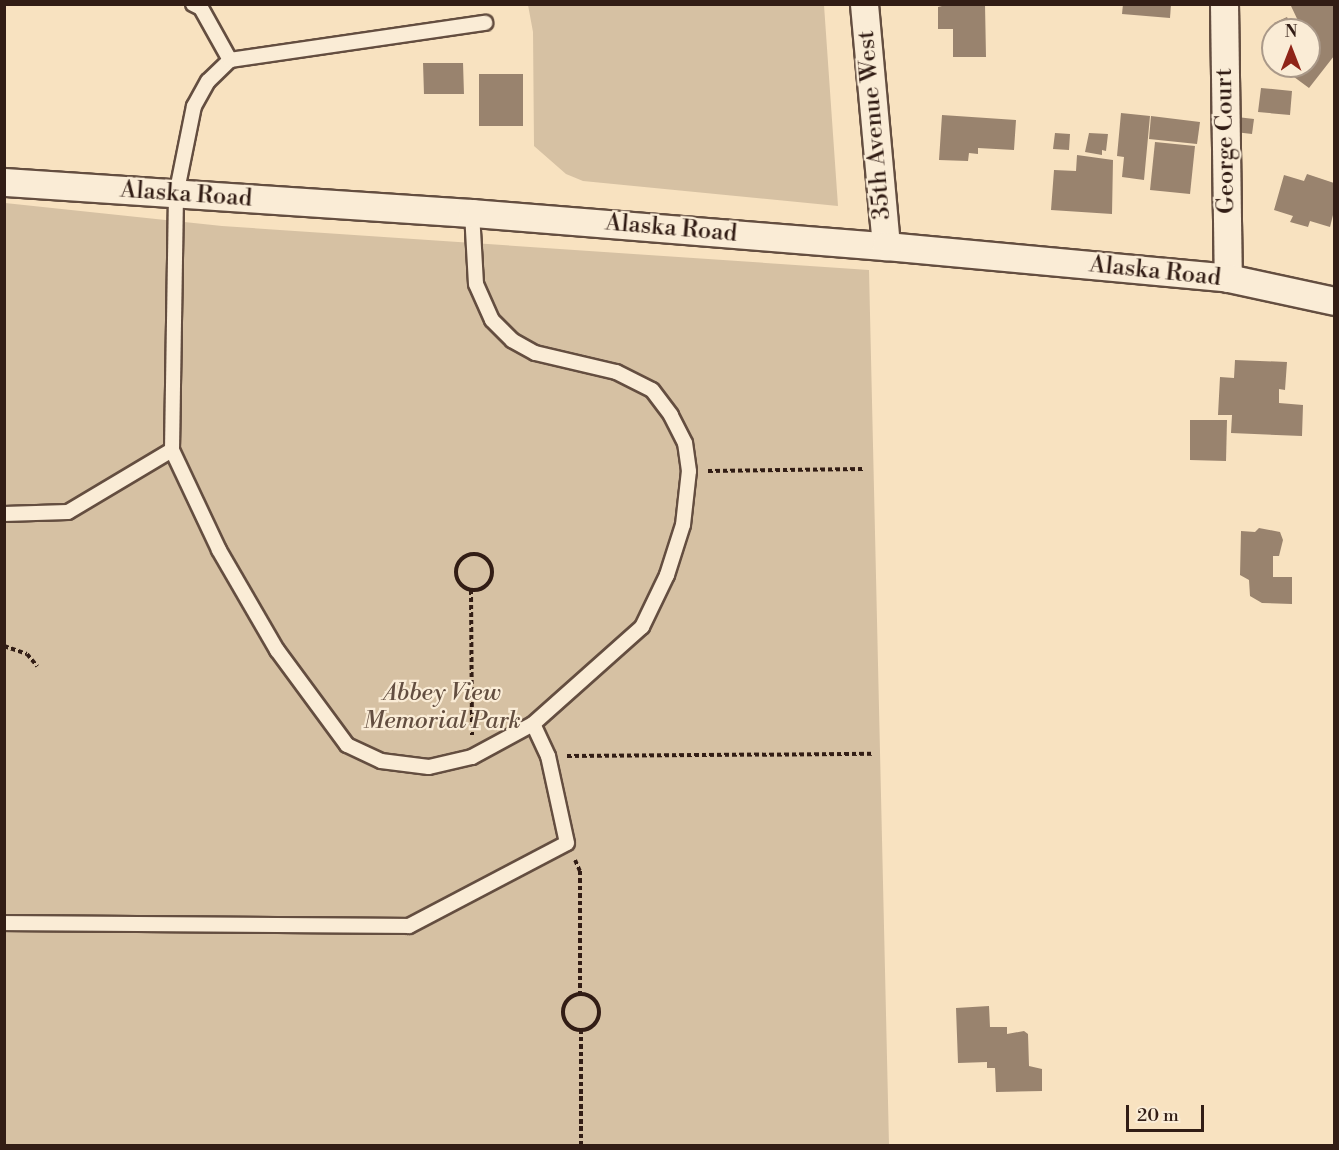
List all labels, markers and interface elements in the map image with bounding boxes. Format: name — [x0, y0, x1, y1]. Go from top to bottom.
north arrow — [1261, 18, 1321, 78]
text: N — [1285, 22, 1297, 42]
street label: 35th Avenue West — [852, 29, 898, 221]
street label: George Court — [1210, 68, 1242, 214]
street label: Alaska Road — [119, 176, 253, 214]
street label: Alaska Road — [604, 209, 738, 249]
street label: Alaska Road — [1088, 251, 1222, 293]
park label: Abbey View Memorial Park — [363, 680, 521, 736]
scale bar — [1129, 1093, 1207, 1131]
text: 20 m — [1137, 1104, 1179, 1127]

